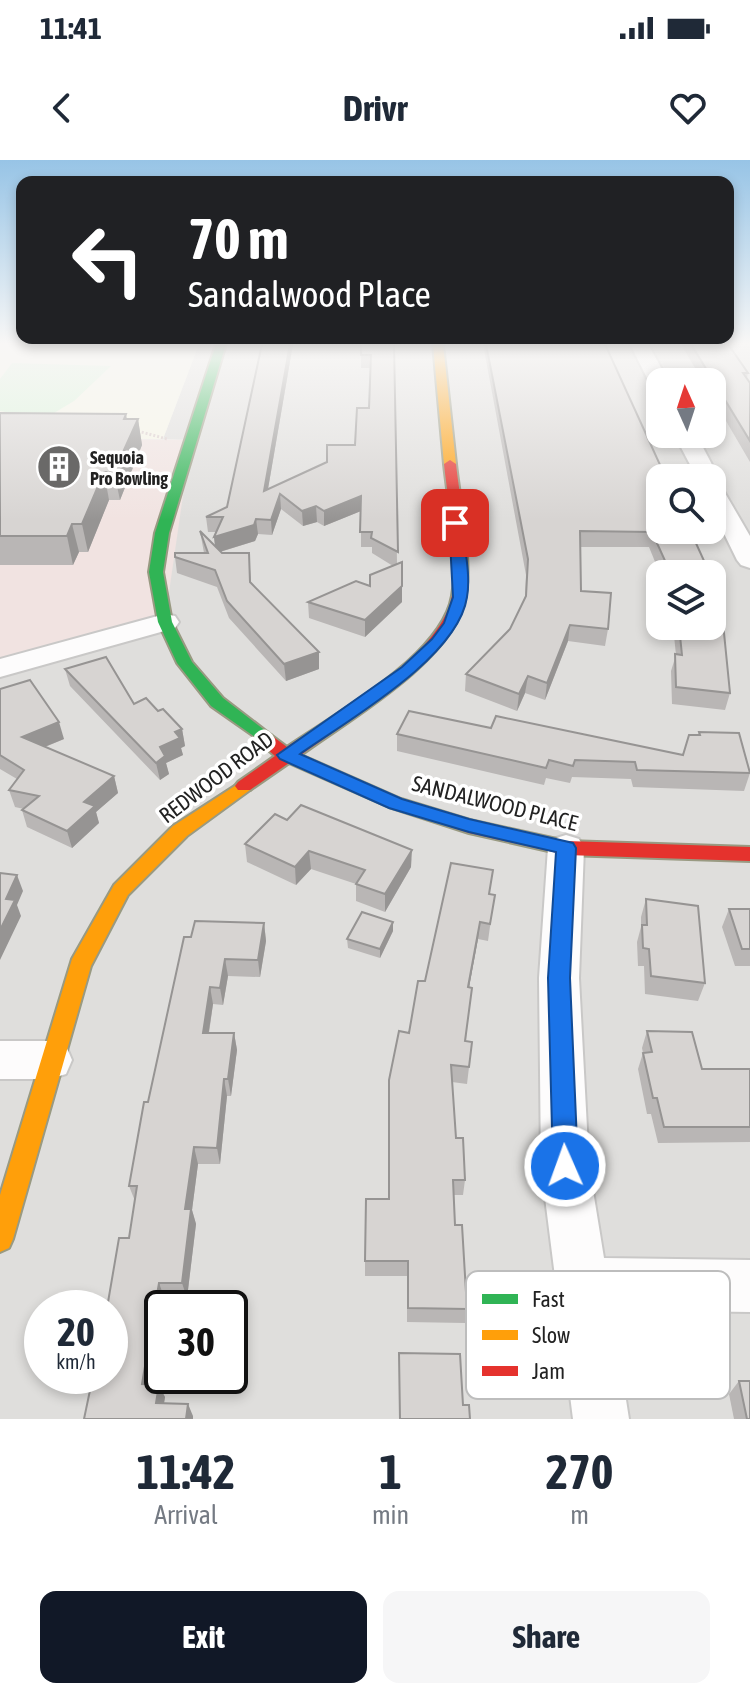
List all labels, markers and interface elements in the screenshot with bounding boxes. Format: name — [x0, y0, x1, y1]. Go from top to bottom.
text: 11:41 — [40, 11, 102, 45]
icon: back — [40, 86, 84, 130]
icon: heart — [666, 86, 710, 130]
text: Drivr — [343, 87, 407, 129]
text: 70 m — [188, 207, 289, 271]
icon: left — [56, 208, 160, 312]
text: Sandalwood Place — [188, 273, 431, 315]
north arrow — [646, 368, 726, 448]
map controls — [646, 368, 726, 640]
building icon: Sequoia Pro Bowling — [35, 443, 83, 491]
place label: Sequoia Pro Bowling — [90, 447, 168, 489]
button: search — [646, 464, 726, 544]
pin — [421, 489, 489, 557]
icon: arrive — [433, 501, 477, 545]
button: layers — [646, 560, 726, 640]
street label: REDWOOD ROAD — [154, 726, 278, 828]
street label: SANDALWOOD PLACE — [410, 770, 581, 836]
position arrow — [523, 1124, 607, 1208]
legend — [466, 1271, 730, 1399]
text: Fast — [532, 1286, 565, 1312]
speed limit sign: 30 — [144, 1290, 248, 1394]
text: 20 — [57, 1309, 95, 1354]
text: Slow — [532, 1322, 570, 1348]
text: km/h — [56, 1350, 96, 1373]
text: Jam — [532, 1358, 565, 1384]
text: 11:42 — [137, 1444, 235, 1499]
text: 1 — [379, 1444, 402, 1499]
text: 270 — [546, 1444, 613, 1499]
text: Arrival — [154, 1500, 218, 1530]
text: min — [372, 1500, 409, 1530]
text: m — [570, 1500, 589, 1530]
button: Exit — [40, 1591, 367, 1683]
button: Share — [383, 1591, 710, 1683]

